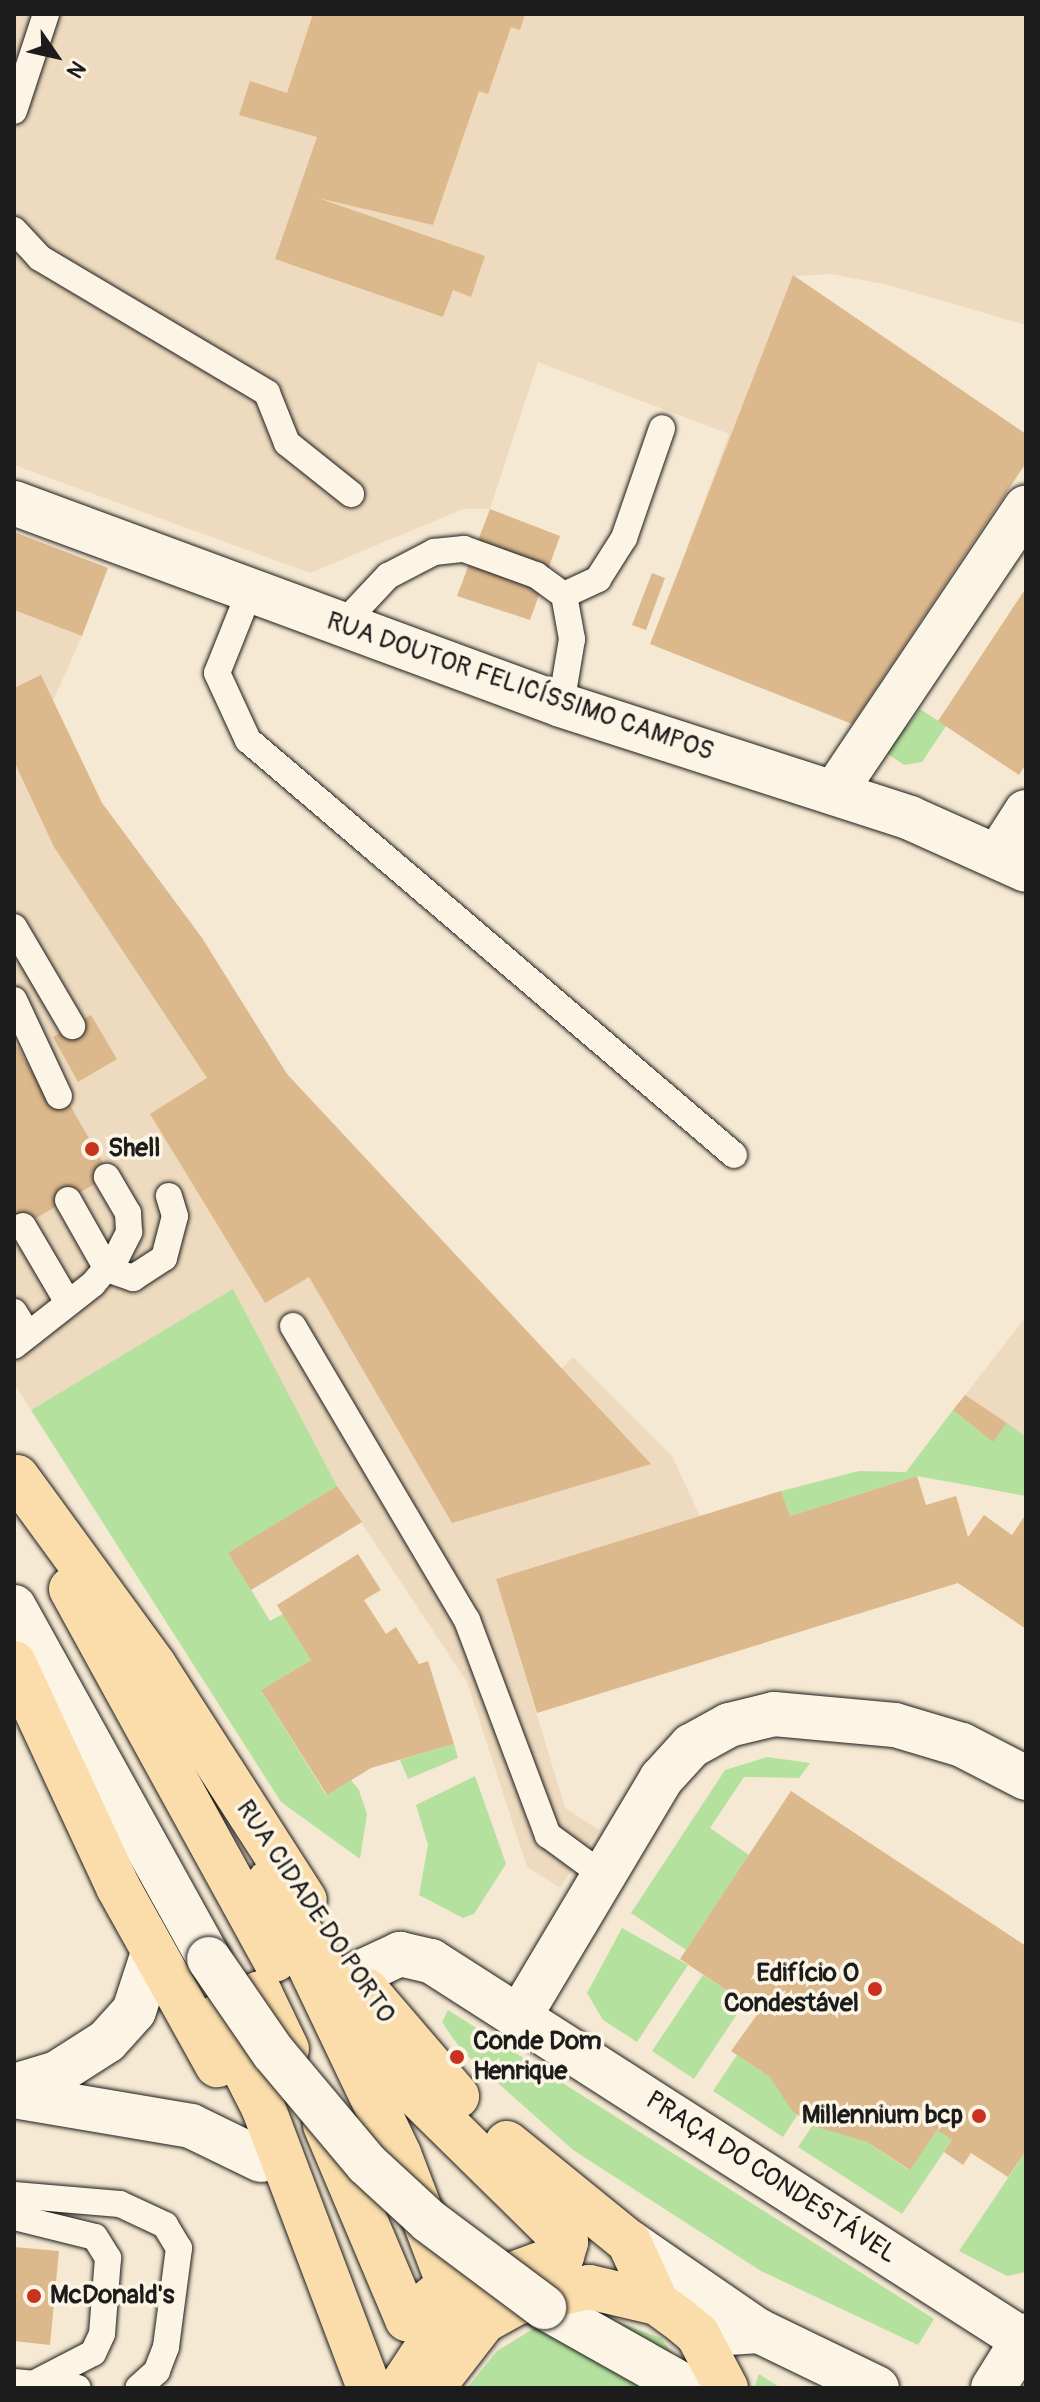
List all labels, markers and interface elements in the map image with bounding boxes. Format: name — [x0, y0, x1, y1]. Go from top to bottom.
north arrow — [16, 16, 96, 96]
text: N — [60, 55, 92, 83]
street label: RUA DOUTOR FELICÍSSIMO CAMPOS — [322, 606, 718, 768]
place label: Shell — [108, 1133, 161, 1165]
marker: Shell — [83, 1140, 101, 1158]
street label: RUA CIDADE DO PORTO — [229, 1795, 401, 2029]
place label: Edifício O Condestável — [724, 1958, 859, 2020]
marker: Edifício O Condestável — [866, 1980, 884, 1998]
place label: Conde Dom Henrique — [473, 2026, 601, 2088]
marker: Conde Dom Henrique — [448, 2048, 466, 2066]
street label: PRAÇA DO CONDESTÁVEL — [640, 2085, 902, 2271]
place label: Millennium bcp — [802, 2100, 963, 2132]
marker: Millennium bcp — [970, 2107, 988, 2125]
place label: McDonald's — [50, 2280, 174, 2312]
marker: McDonald's — [25, 2287, 43, 2305]

